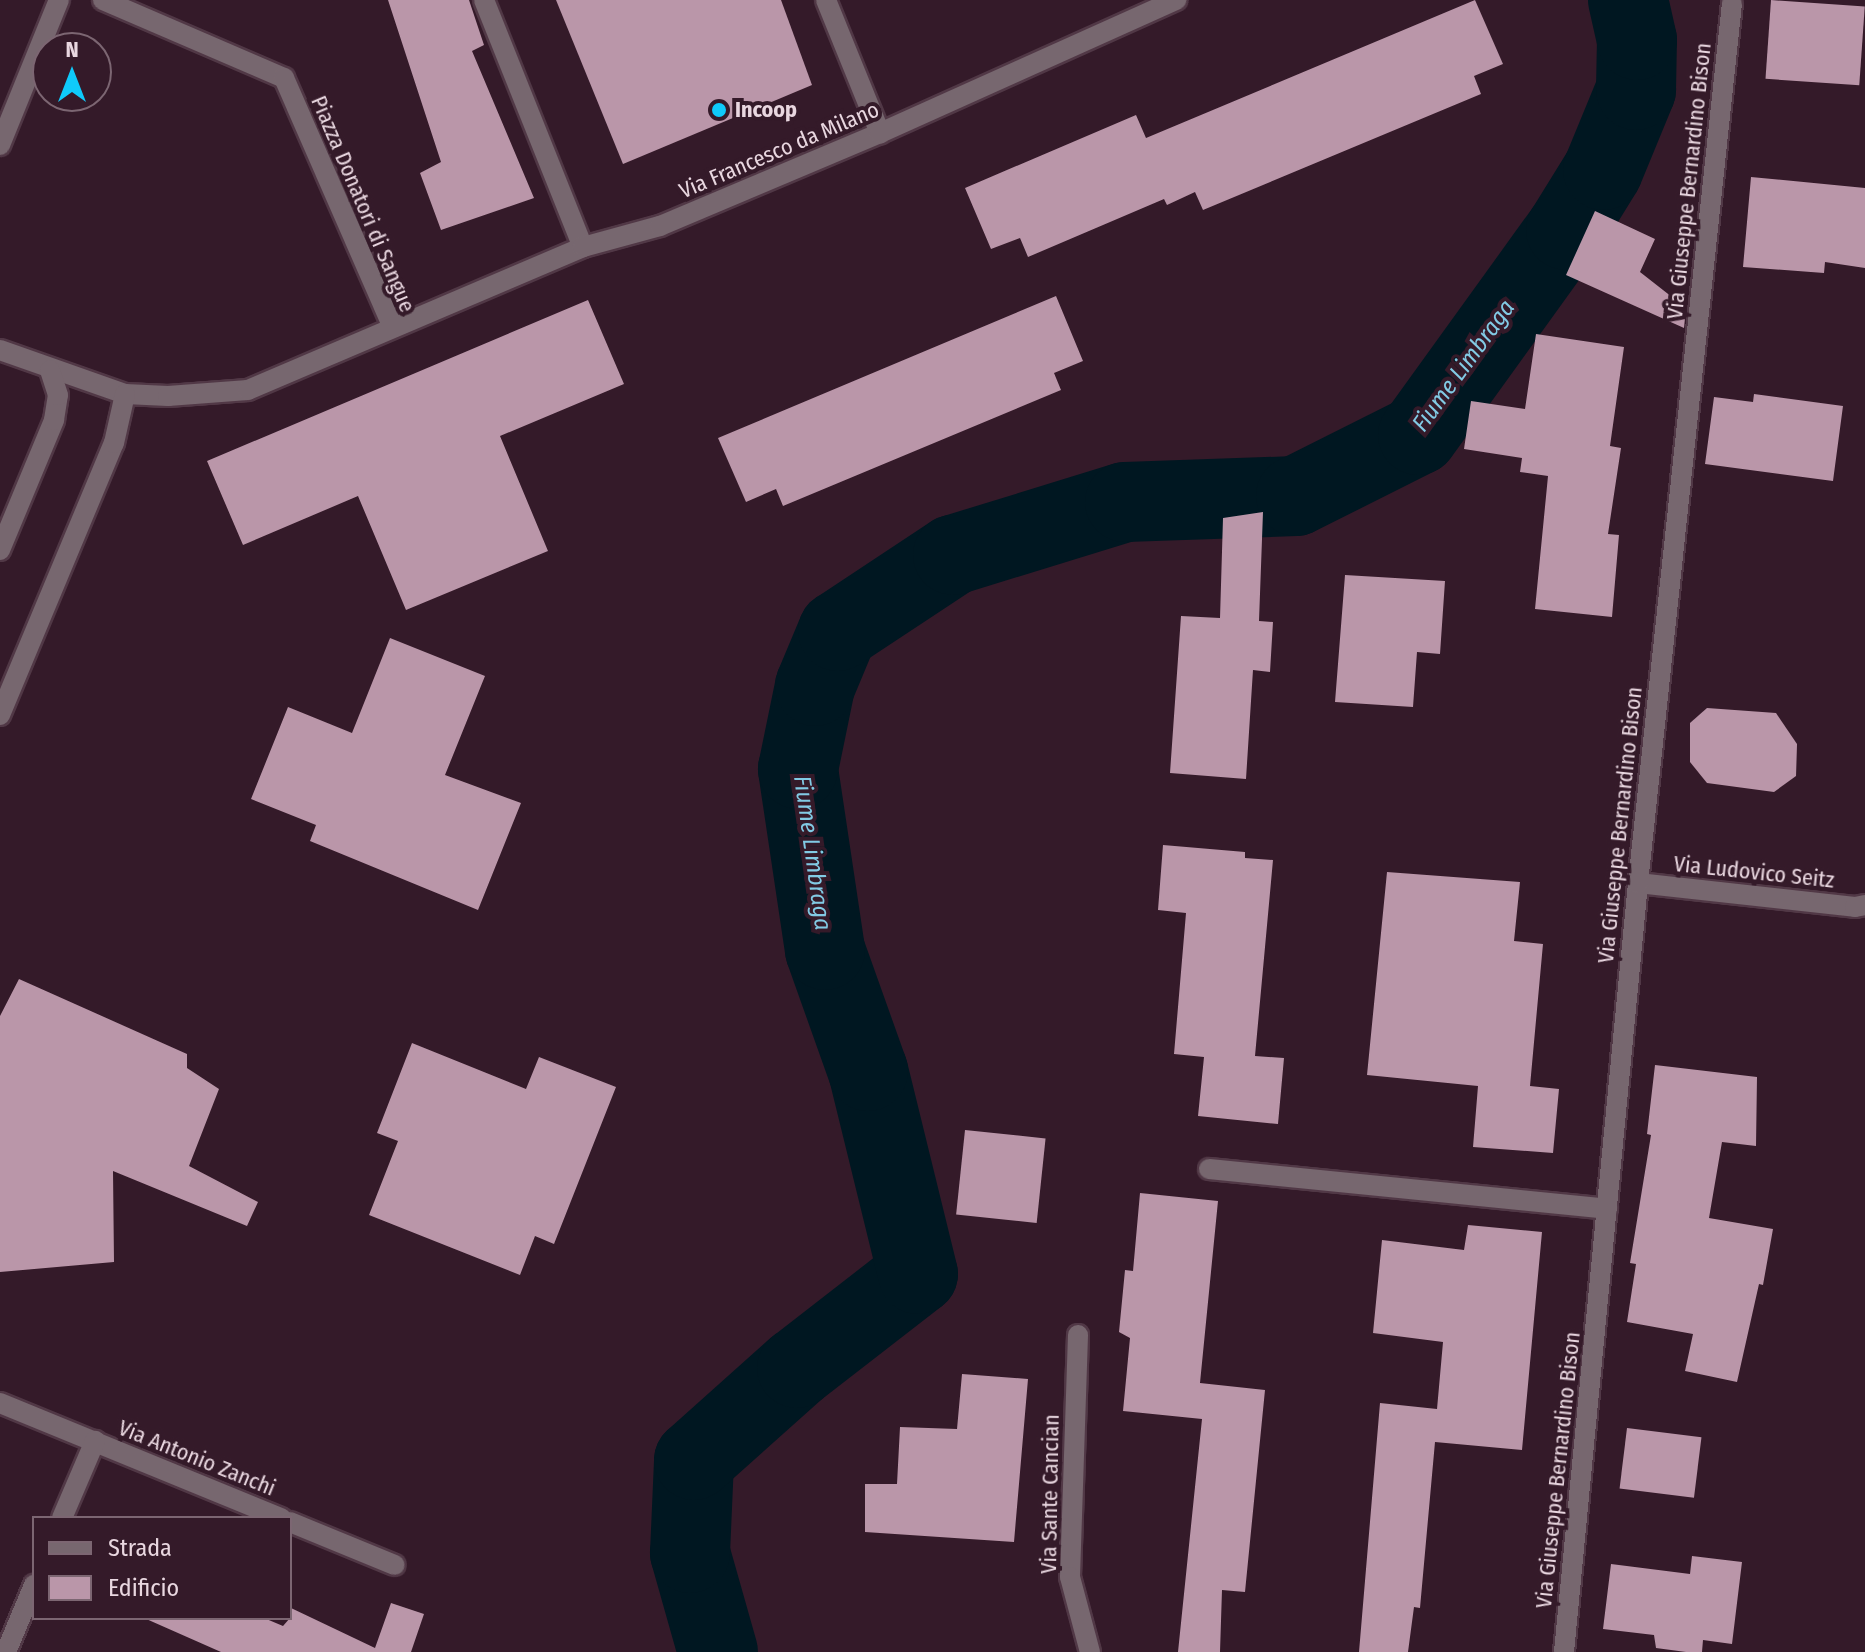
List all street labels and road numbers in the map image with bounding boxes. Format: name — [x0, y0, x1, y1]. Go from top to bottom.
street label: Via Giuseppe Bernardino Bison — [1661, 41, 1717, 321]
street label: Piazza Donatori di Sangue — [305, 92, 421, 316]
street label: Via Francesco da Milano — [675, 96, 883, 204]
street label: Via Giuseppe Bernardino Bison — [1592, 685, 1648, 965]
street label: Via Ludovico Seitz — [1672, 850, 1836, 894]
street label: Via Giuseppe Bernardino Bison — [1530, 1330, 1586, 1610]
street label: Via Antonio Zanchi — [115, 1414, 279, 1502]
street label: Via Sante Cancian — [1035, 1414, 1065, 1574]

